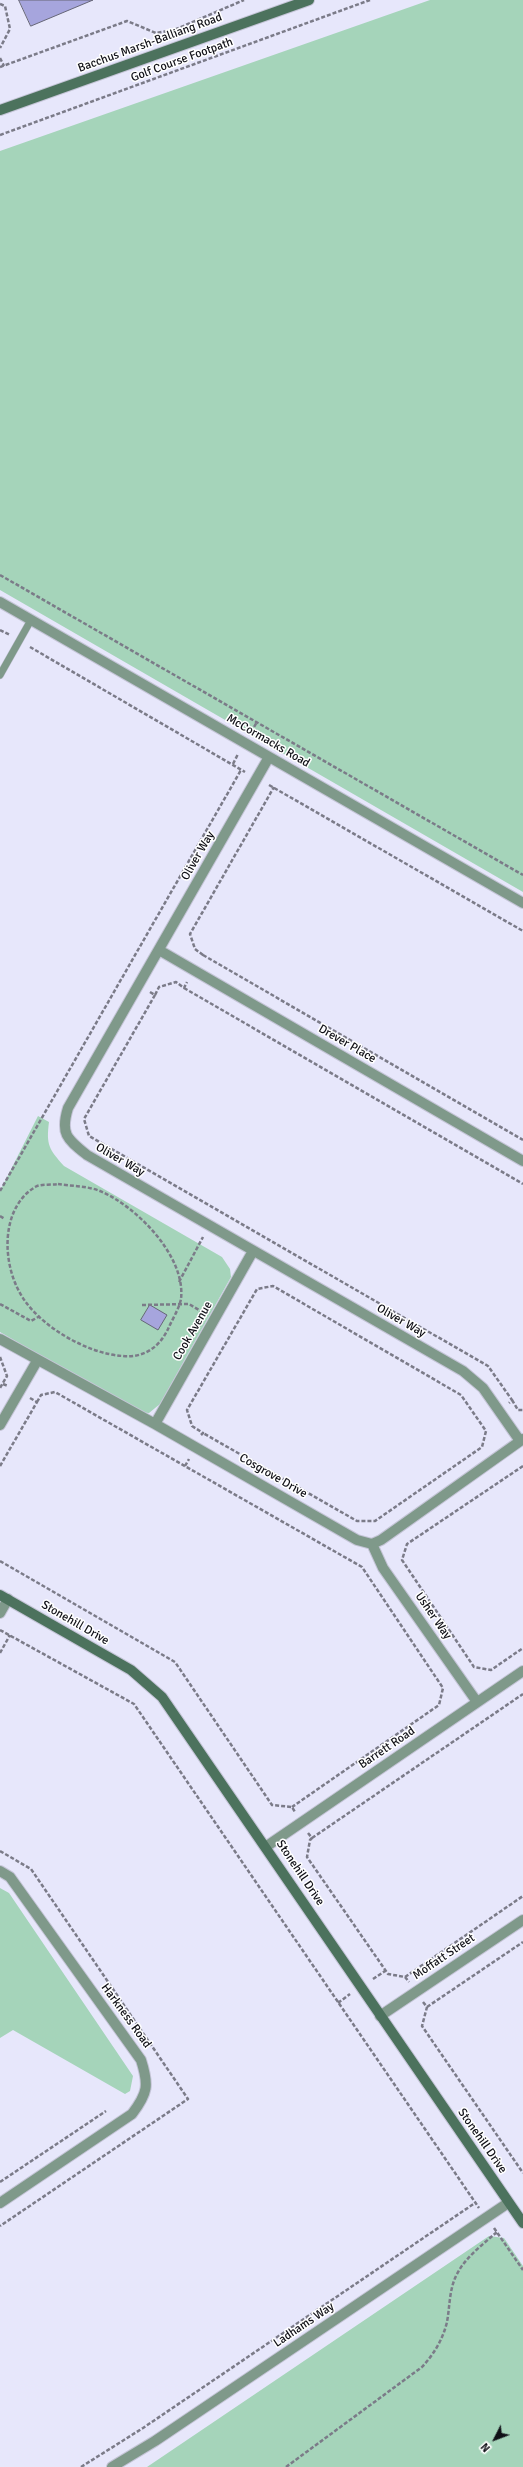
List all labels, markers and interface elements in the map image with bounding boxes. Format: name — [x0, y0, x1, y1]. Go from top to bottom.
street label: Bacchus Marsh-Balliang Road — [76, 10, 224, 76]
street label: Golf Course Footpath — [129, 35, 235, 85]
street label: McCormacks Road — [224, 711, 312, 771]
street label: Oliver Way — [178, 829, 218, 883]
street label: Drever Place — [316, 1022, 378, 1066]
street label: Oliver Way — [93, 1140, 147, 1180]
street label: Cook Avenue — [170, 1299, 216, 1363]
street label: Oliver Way — [374, 1301, 428, 1341]
street label: Cosgrove Drive — [236, 1451, 310, 1501]
street label: Usher Way — [412, 1590, 454, 1642]
street label: Stonehill Drive — [39, 1598, 111, 1648]
street label: Barrett Road — [356, 1724, 418, 1772]
street label: Stonehill Drive — [273, 1838, 327, 1908]
street label: Moffatt Street — [410, 1931, 478, 1983]
street label: Harkness Road — [98, 1981, 154, 2051]
street label: Stonehill Drive — [454, 2106, 510, 2176]
street label: Ladhams Way — [271, 2299, 337, 2351]
north arrow — [475, 2419, 515, 2459]
text: N — [478, 2440, 493, 2455]

